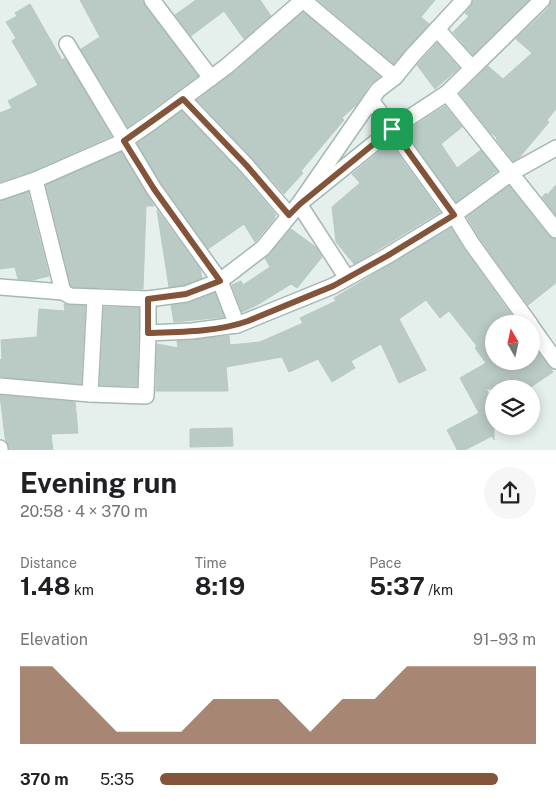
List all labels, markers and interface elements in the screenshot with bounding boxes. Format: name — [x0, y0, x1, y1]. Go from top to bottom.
pin — [371, 108, 413, 150]
icon: arrive — [378, 115, 406, 143]
north arrow — [485, 315, 540, 370]
map controls — [485, 315, 540, 435]
button: layers — [485, 380, 540, 435]
text: Evening run — [20, 466, 177, 499]
button: share — [484, 467, 536, 519]
text: 20:58 · 4 × 370 m — [20, 502, 148, 521]
text: Distance — [20, 555, 77, 571]
text: Time — [195, 555, 227, 571]
text: Pace — [369, 555, 401, 571]
text: 1.48 — [20, 571, 71, 601]
text: 8:19 — [195, 571, 245, 601]
text: 5:37 — [369, 571, 425, 601]
text: km — [71, 582, 94, 598]
text: /km — [425, 582, 453, 598]
text: Elevation — [20, 630, 88, 649]
text: 91–93 m — [473, 630, 536, 649]
text: 370 m — [20, 770, 69, 789]
text: 5:35 — [100, 770, 134, 789]

